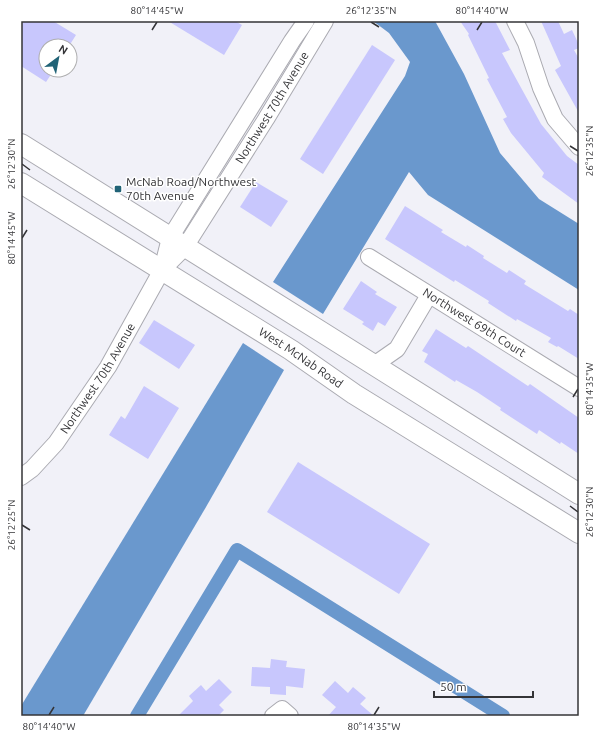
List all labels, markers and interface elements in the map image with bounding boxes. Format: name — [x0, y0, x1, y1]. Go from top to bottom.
text: 80°14'45"W — [131, 5, 183, 16]
text: 26°12'35"N — [346, 5, 396, 16]
text: 80°14'40"W — [456, 5, 508, 16]
north arrow — [38, 38, 78, 78]
text: N — [57, 42, 70, 57]
street label: Northwest 70th Avenue — [233, 49, 311, 166]
text: 26°12'35"N — [584, 126, 595, 176]
text: 26°12'30"N — [6, 139, 17, 189]
place label: McNab Road/Northwest 70th Avenue — [126, 175, 256, 202]
marker: McNab Road/Northwest 70th Avenue — [113, 184, 123, 194]
text: 80°14'45"W — [6, 212, 17, 264]
street label: Northwest 69th Court — [421, 285, 529, 359]
street label: Northwest 70th Avenue — [57, 321, 137, 436]
street label: West McNab Road — [257, 325, 346, 390]
text: 80°14'35"W — [584, 363, 595, 415]
text: 26°12'30"N — [584, 487, 595, 537]
text: 26°12'25"N — [6, 500, 17, 550]
scale bar — [434, 673, 533, 699]
text: 50 m — [440, 680, 467, 693]
text: 80°14'40"W — [23, 721, 75, 732]
text: 80°14'35"W — [348, 721, 400, 732]

